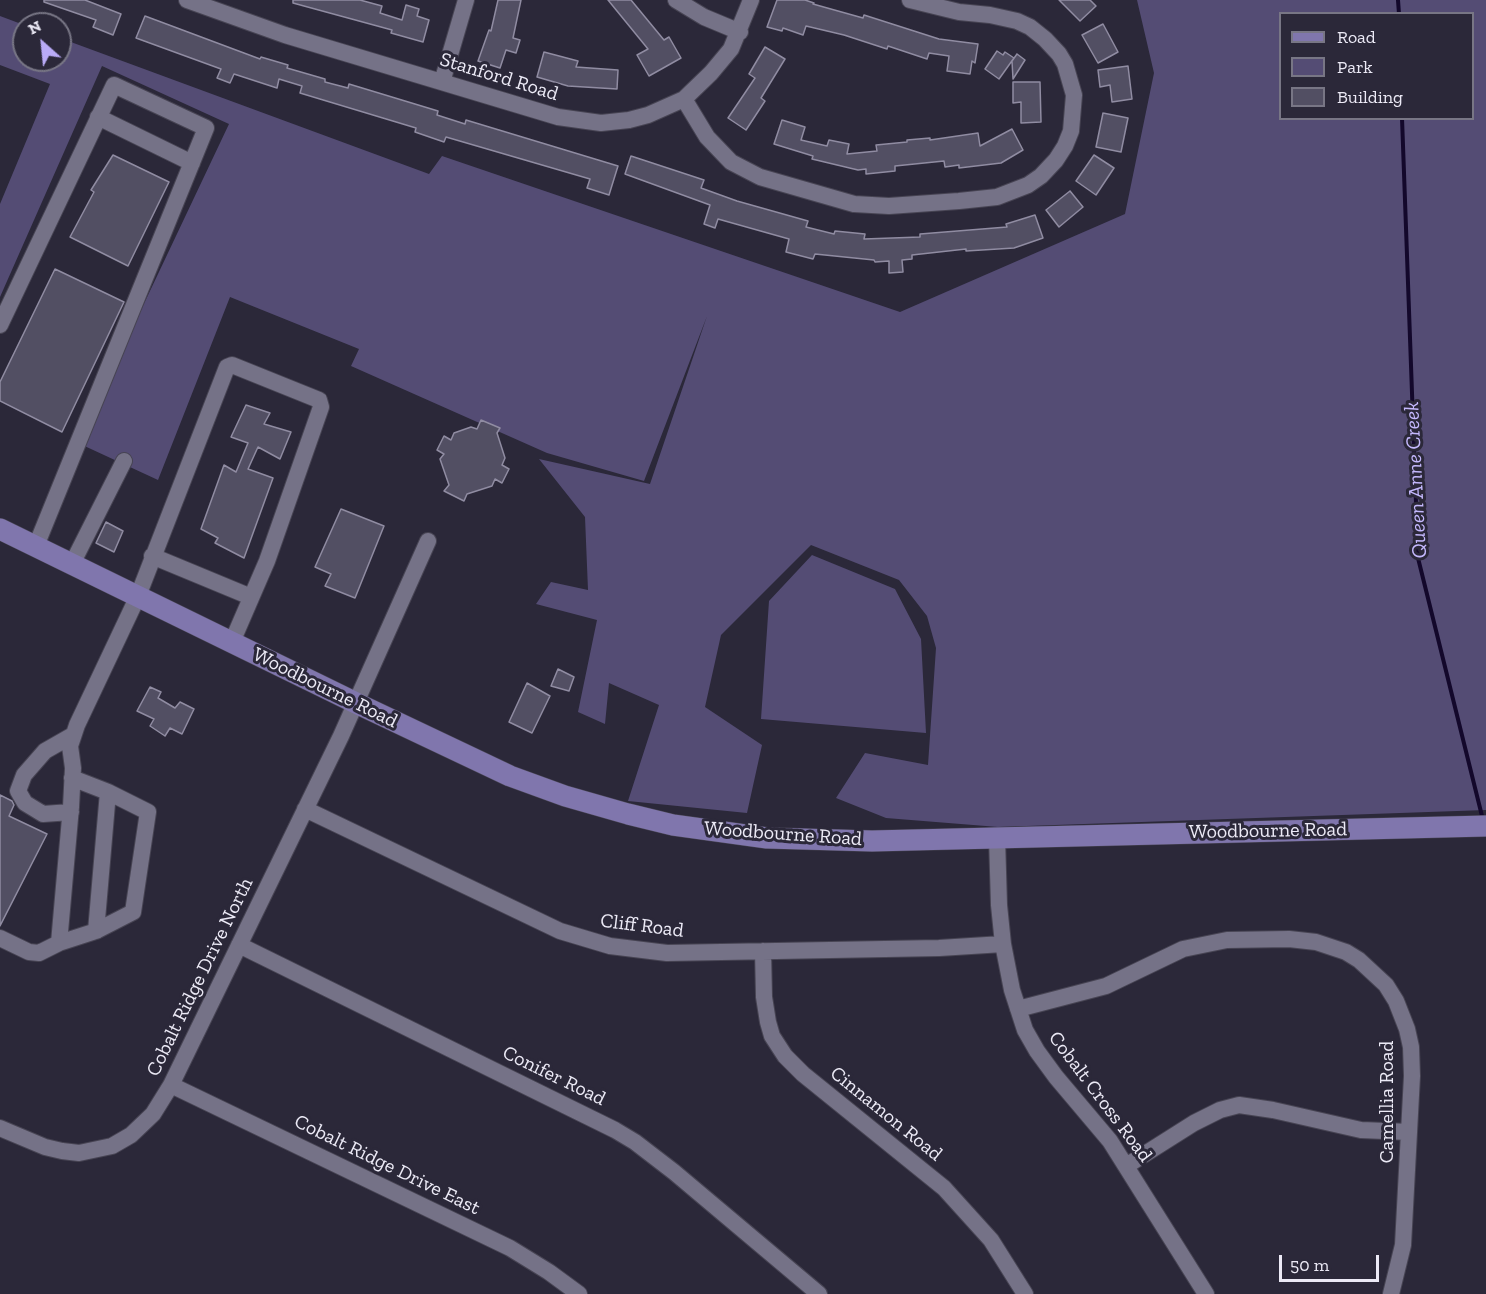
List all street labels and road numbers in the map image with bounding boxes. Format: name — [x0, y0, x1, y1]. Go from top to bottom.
street label: Stanford Road — [437, 48, 561, 106]
street label: Woodbourne Road — [249, 643, 401, 733]
street label: Woodbourne Road — [703, 817, 863, 851]
street label: Woodbourne Road — [1189, 818, 1347, 844]
street label: Cobalt Ridge Drive North — [141, 874, 259, 1080]
street label: Cliff Road — [599, 909, 685, 943]
street label: Cobalt Cross Road — [1043, 1027, 1157, 1167]
street label: Conifer Road — [498, 1041, 610, 1111]
street label: Camellia Road — [1375, 1041, 1399, 1163]
street label: Cinnamon Road — [825, 1061, 947, 1167]
street label: Cobalt Ridge Drive East — [290, 1110, 484, 1220]

